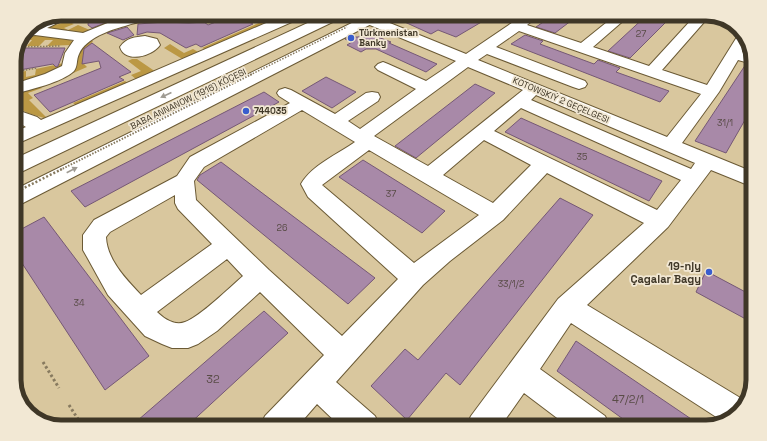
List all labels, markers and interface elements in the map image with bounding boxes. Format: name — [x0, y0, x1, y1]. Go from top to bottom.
place label: Türkmenistan Banky — [359, 27, 418, 49]
house number: 27 — [636, 28, 646, 40]
marker: Türkmenistan Banky — [346, 33, 356, 43]
street label: BABA ANNANOW (1916) KÖÇESI — [128, 66, 248, 132]
street label: KOTOWSKIÝ 2 GEÇELGESI — [511, 74, 611, 126]
one-way arrow — [160, 92, 172, 98]
place label: 744035 — [254, 105, 287, 117]
marker: 744035 — [241, 106, 251, 116]
house number: 31/1 — [717, 117, 733, 129]
house number: 35 — [577, 151, 587, 163]
one-way arrow — [66, 167, 78, 173]
house number: 37 — [386, 188, 396, 200]
house number: 26 — [277, 222, 288, 234]
place label: 19-njy Çagalar Bagy — [631, 259, 701, 286]
marker: 19-njy Çagalar Bagy — [704, 267, 714, 277]
house number: 33/1/2 — [498, 278, 524, 290]
house number: 34 — [73, 297, 85, 309]
house number: 32 — [206, 372, 220, 386]
house number: 47/2/1 — [612, 392, 644, 406]

